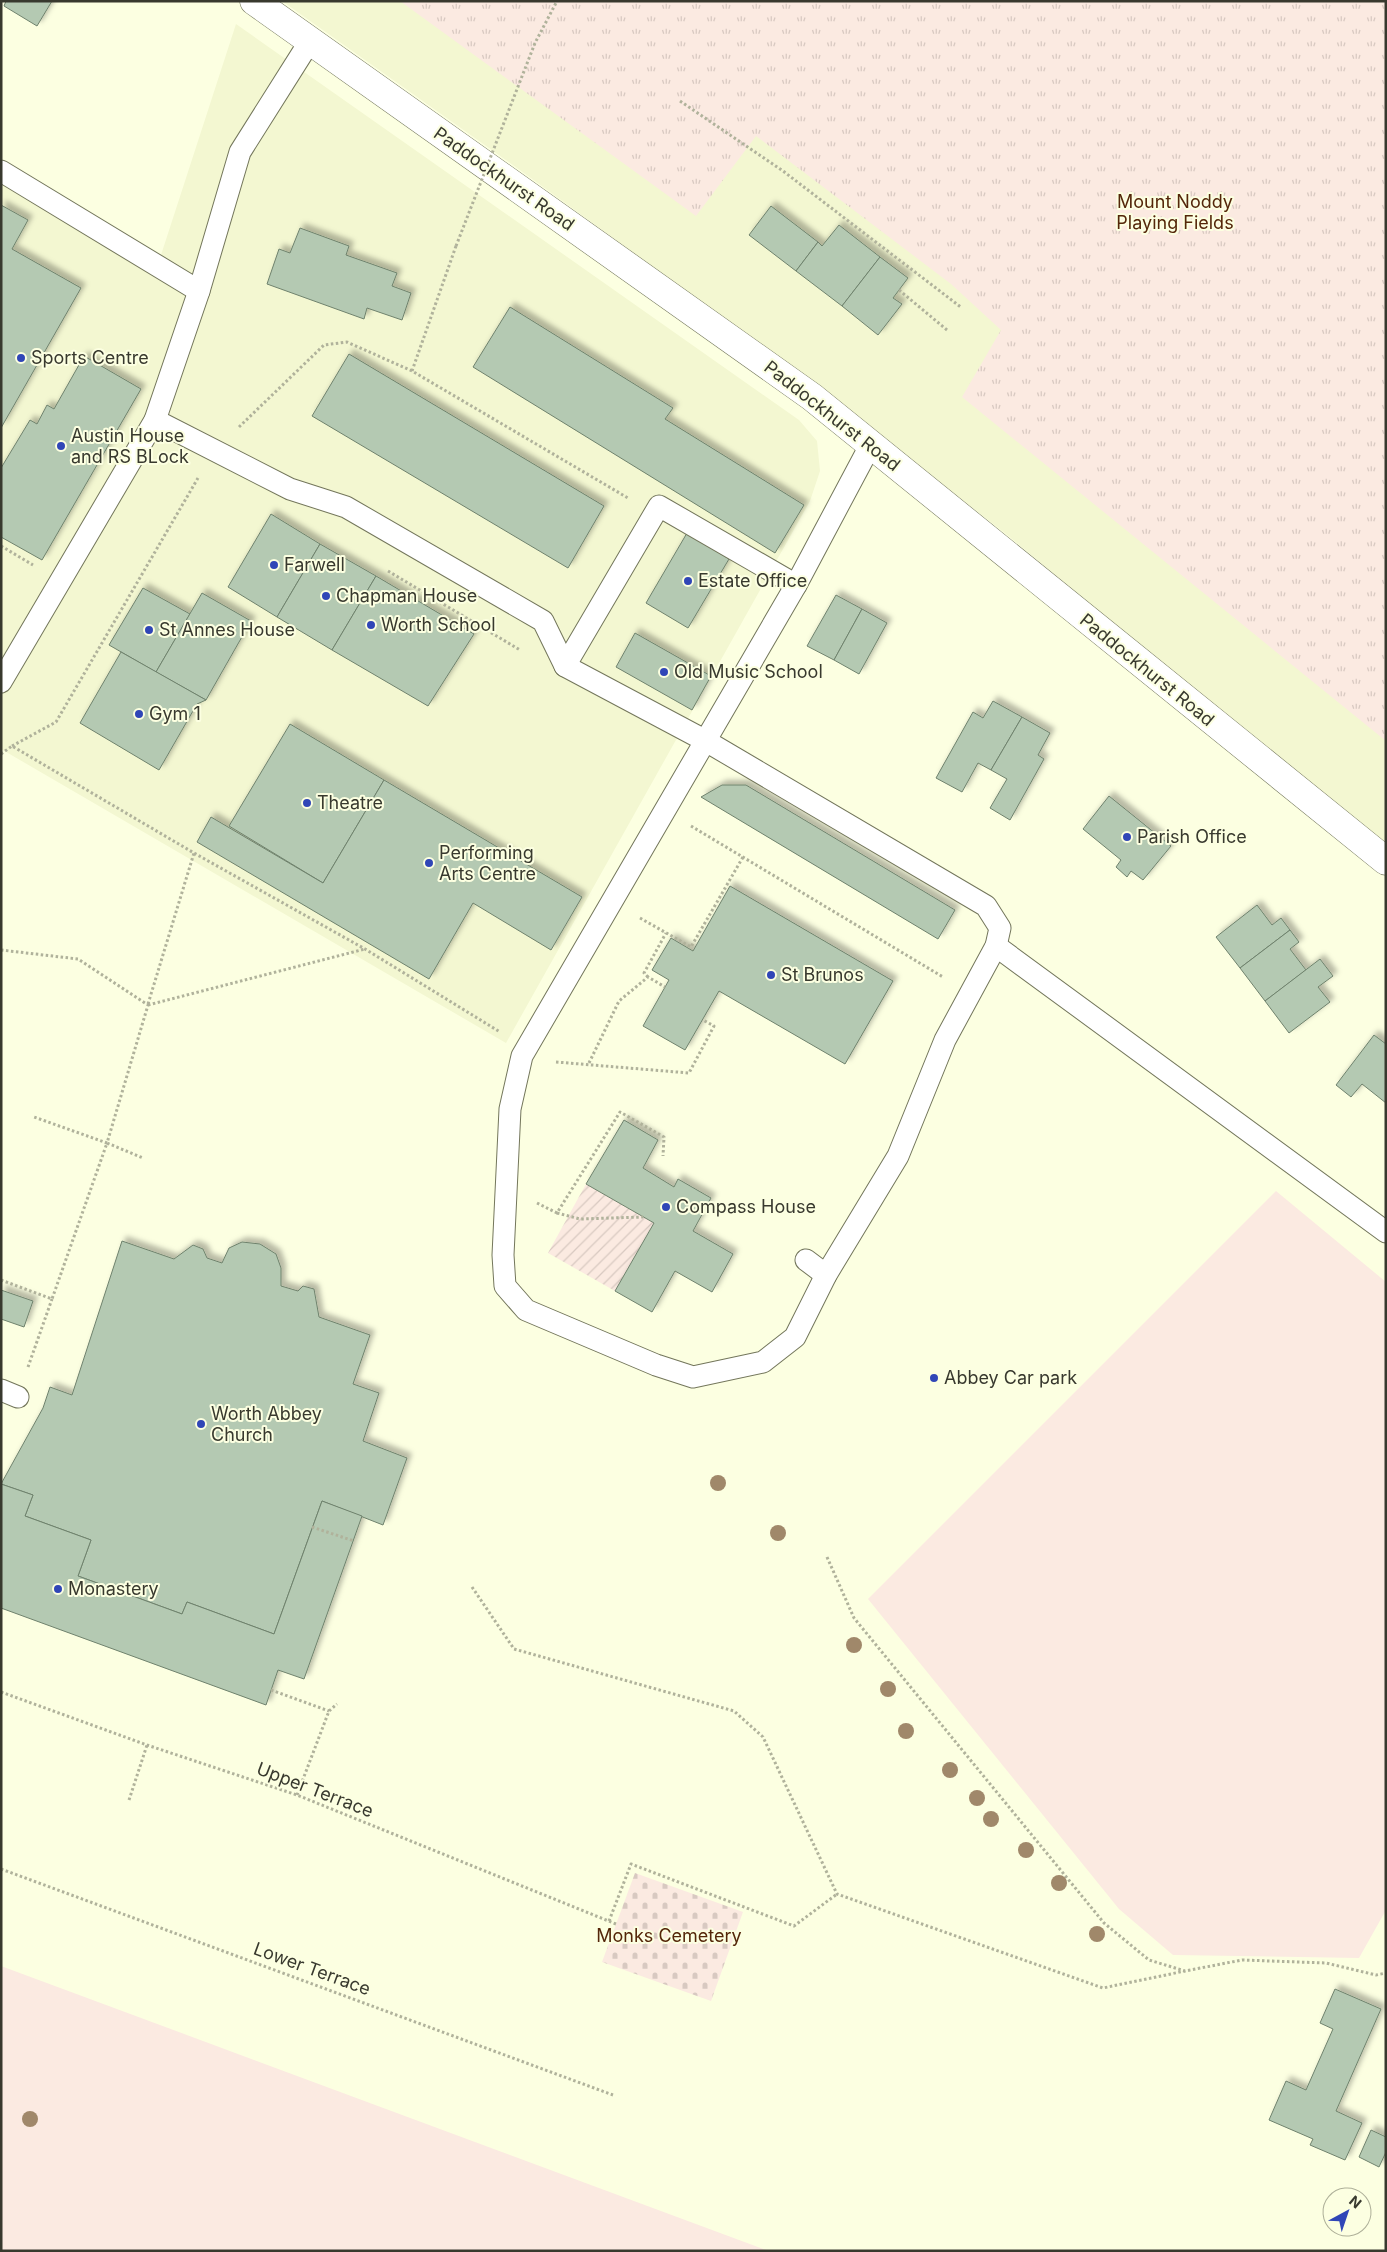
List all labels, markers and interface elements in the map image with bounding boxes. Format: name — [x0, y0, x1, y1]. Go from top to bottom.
street label: Paddockhurst Road — [430, 122, 579, 235]
park label: Mount Noddy Playing Fields — [1116, 191, 1234, 233]
place label: Sports Centre — [31, 347, 149, 368]
marker: Sports Centre — [15, 352, 27, 364]
street label: Paddockhurst Road — [760, 356, 904, 475]
place label: Austin House and RS BLock — [71, 425, 189, 467]
marker: Austin House and RS BLock — [55, 440, 67, 452]
place label: Farwell — [284, 554, 345, 575]
marker: Farwell — [268, 559, 280, 571]
place label: Estate Office — [698, 570, 807, 591]
marker: Estate Office — [682, 575, 694, 587]
place label: Chapman House — [336, 585, 477, 606]
marker: Chapman House — [320, 590, 332, 602]
street label: Paddockhurst Road — [1076, 609, 1219, 730]
place label: Worth School — [381, 614, 496, 635]
place label: St Annes House — [159, 619, 295, 640]
marker: Worth School — [365, 619, 377, 631]
marker: St Annes House — [143, 624, 155, 636]
place label: Old Music School — [674, 661, 823, 682]
marker: Old Music School — [658, 666, 670, 678]
place label: Gym 1 — [149, 703, 201, 724]
marker: Gym 1 — [133, 708, 145, 720]
place label: Theatre — [317, 792, 383, 813]
marker: Theatre — [301, 797, 313, 809]
place label: Parish Office — [1137, 826, 1247, 847]
marker: Parish Office — [1121, 831, 1133, 843]
place label: Performing Arts Centre — [439, 842, 536, 884]
marker: Performing Arts Centre — [423, 857, 435, 869]
place label: St Brunos — [781, 964, 864, 985]
marker: St Brunos — [765, 969, 777, 981]
place label: Compass House — [676, 1196, 816, 1217]
marker: Compass House — [660, 1201, 672, 1213]
place label: Abbey Car park — [944, 1367, 1077, 1388]
marker: Abbey Car park — [928, 1372, 940, 1384]
place label: Worth Abbey Church — [211, 1403, 322, 1445]
marker: Worth Abbey Church — [195, 1418, 207, 1430]
place label: Monastery — [68, 1578, 159, 1599]
marker: Monastery — [52, 1583, 64, 1595]
street label: Upper Terrace — [254, 1758, 376, 1821]
park label: Monks Cemetery — [596, 1925, 742, 1946]
street label: Lower Terrace — [251, 1938, 373, 1999]
north arrow — [1322, 2187, 1372, 2237]
text: N — [1346, 2192, 1365, 2212]

